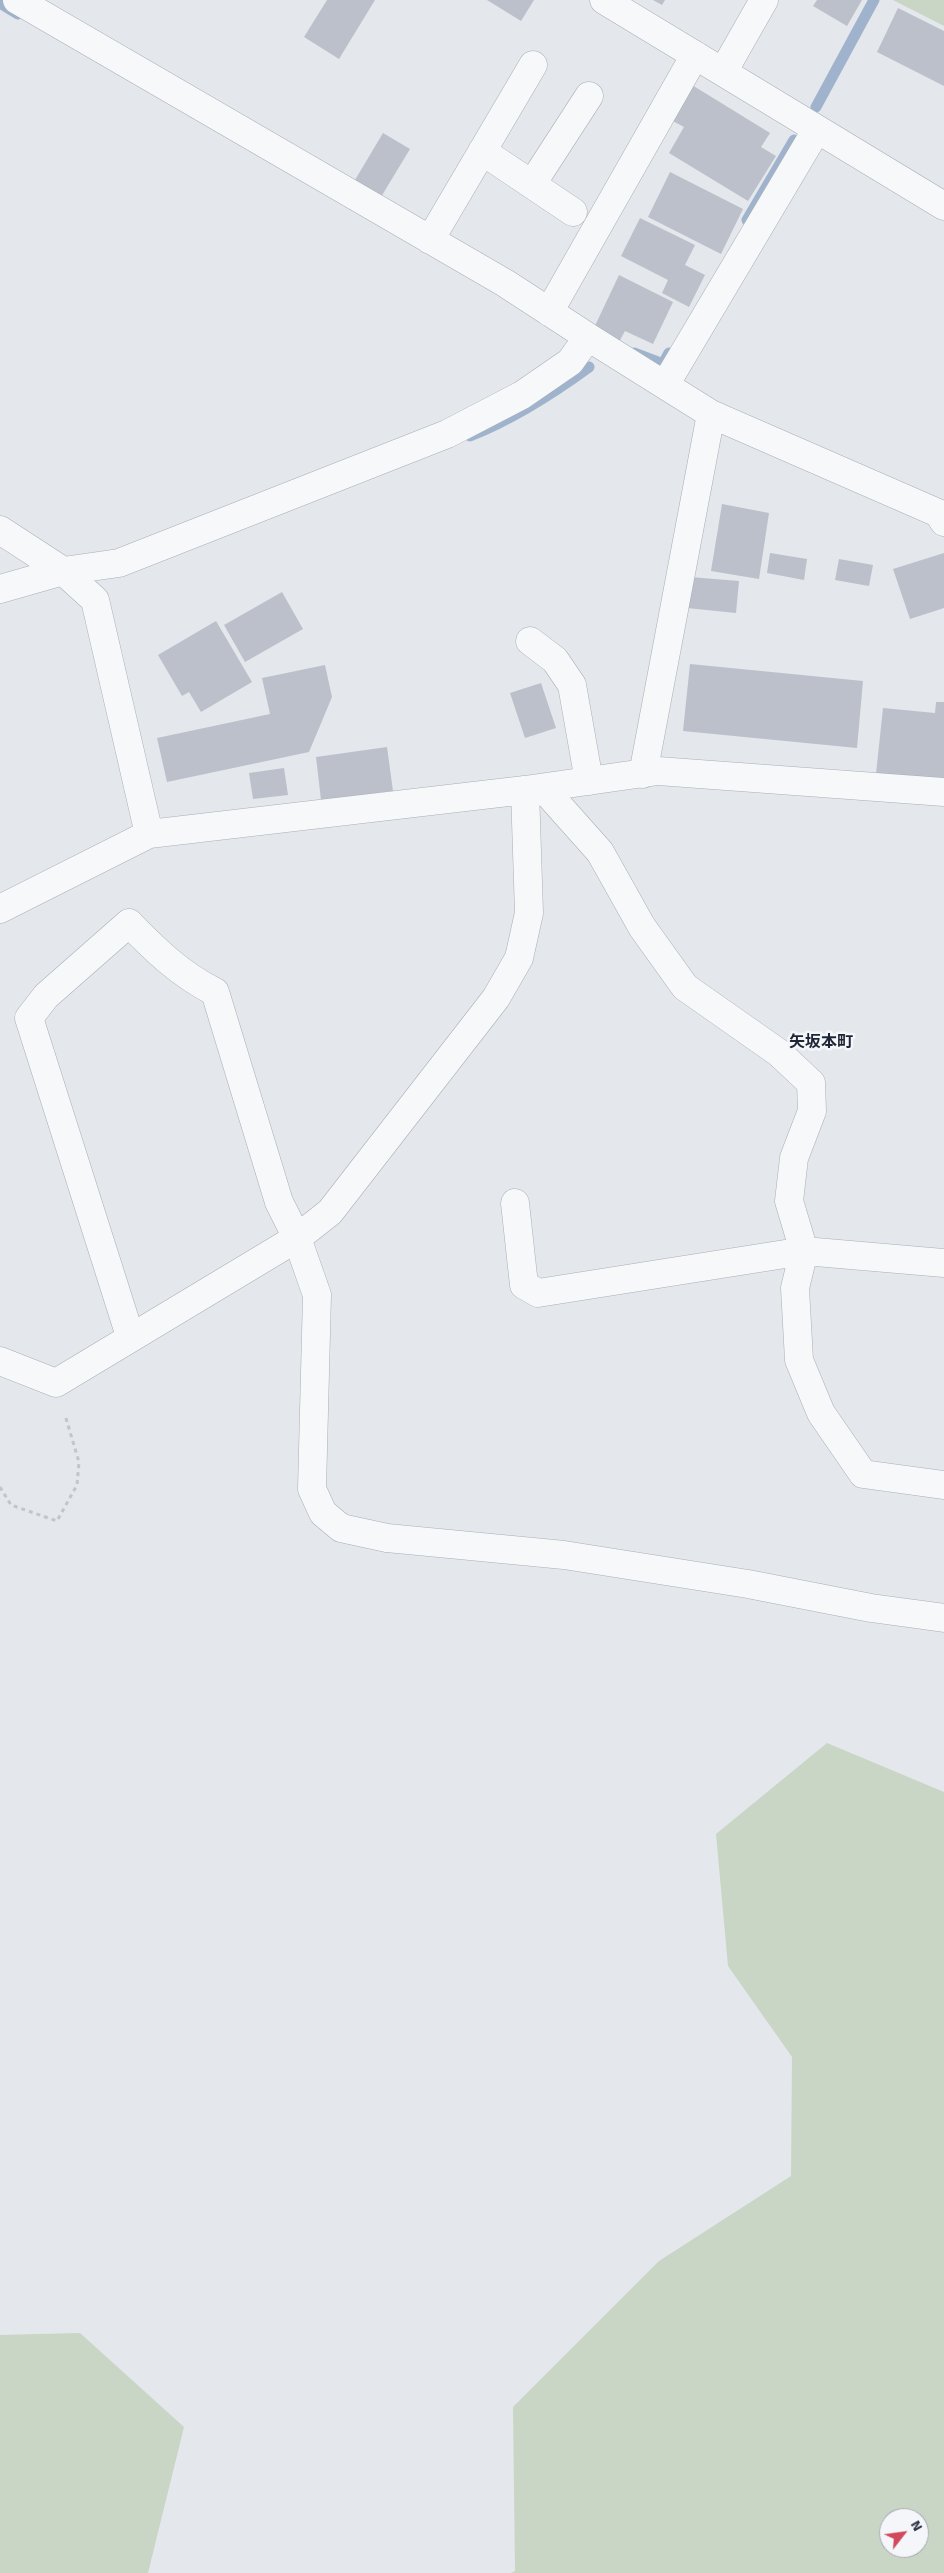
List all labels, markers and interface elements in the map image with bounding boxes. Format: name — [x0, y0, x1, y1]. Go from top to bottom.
district label: 矢坂本町 — [789, 1033, 853, 1053]
north arrow — [879, 2508, 929, 2558]
text: N — [907, 2517, 926, 2534]

